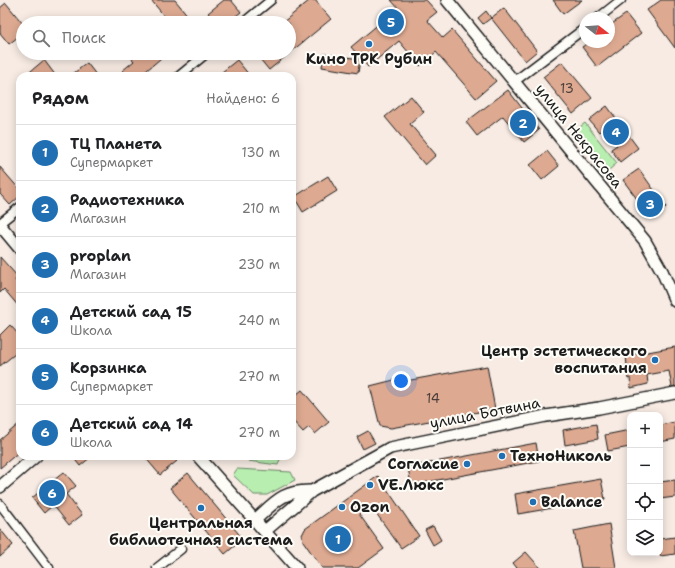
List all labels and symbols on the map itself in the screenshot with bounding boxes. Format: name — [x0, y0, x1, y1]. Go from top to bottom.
pin: 5 — [378, 7, 404, 37]
north arrow — [579, 12, 615, 48]
marker: Кино ТРК Рубин — [364, 39, 374, 49]
place label: Кино ТРК Рубин — [306, 49, 432, 69]
street label: улица Некрасова — [531, 80, 628, 193]
house number: 13 — [560, 80, 574, 97]
pin: 2 — [510, 108, 536, 138]
pin: 4 — [603, 117, 629, 147]
pin: 3 — [637, 189, 663, 219]
place label: Центр эстетического воспитания — [481, 341, 647, 378]
marker: Центр эстетического воспитания — [650, 355, 660, 365]
your location — [391, 371, 411, 391]
house number: 14 — [426, 390, 440, 407]
street label: улица Ботвина — [428, 392, 543, 434]
place label: ТехноНиколь — [510, 446, 612, 466]
marker: ТехноНиколь — [497, 451, 507, 461]
place label: Согласие — [388, 454, 459, 474]
marker: Согласие — [462, 459, 472, 469]
place label: VE.Люкс — [378, 475, 444, 495]
pin: 6 — [39, 478, 65, 508]
marker: VE.Люкс — [365, 480, 375, 490]
place label: Balance — [541, 492, 603, 512]
place label: Ozon — [350, 497, 390, 517]
marker: Balance — [528, 497, 538, 507]
marker: Ozon — [337, 502, 347, 512]
marker: Центральная библиотечная система — [196, 503, 206, 513]
place label: Центральная библиотечная система — [109, 513, 293, 550]
pin: 1 — [325, 524, 351, 554]

